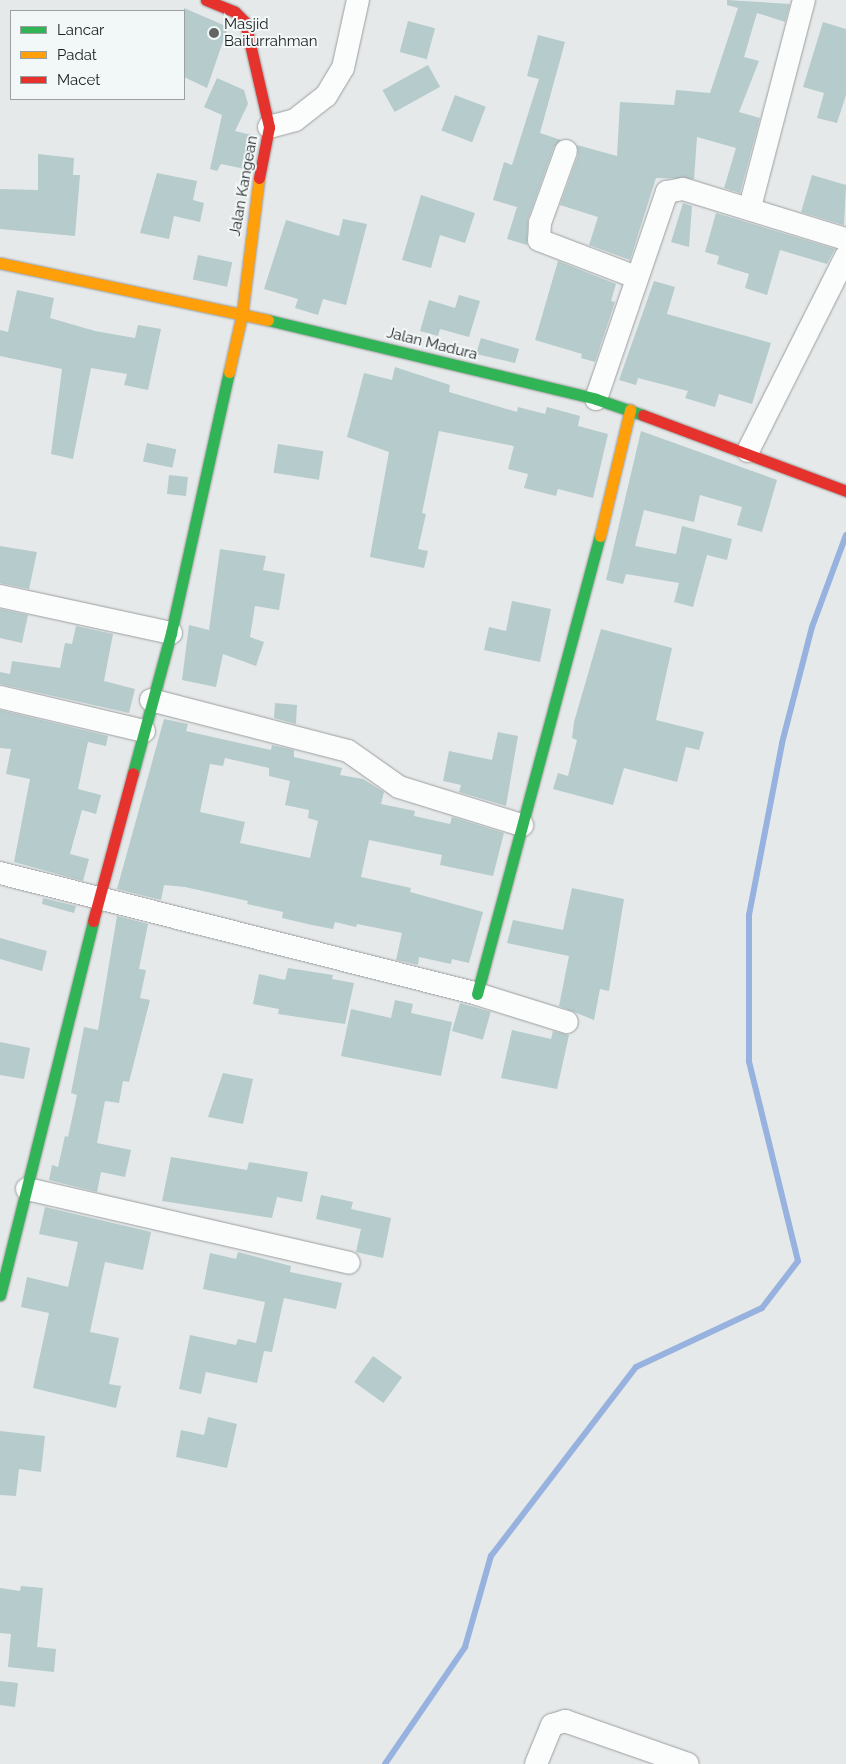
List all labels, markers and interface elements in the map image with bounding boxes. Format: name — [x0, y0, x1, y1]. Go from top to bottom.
legend — [10, 10, 185, 100]
place label: Masjid Baiturrahman — [224, 15, 317, 50]
text: Lancar — [57, 21, 104, 39]
marker: Masjid Baiturrahman — [208, 27, 220, 39]
text: Padat — [57, 46, 97, 64]
text: Macet — [57, 71, 100, 89]
street label: Jalan Kangean — [226, 134, 262, 238]
street label: Jalan Madura — [385, 324, 479, 364]

